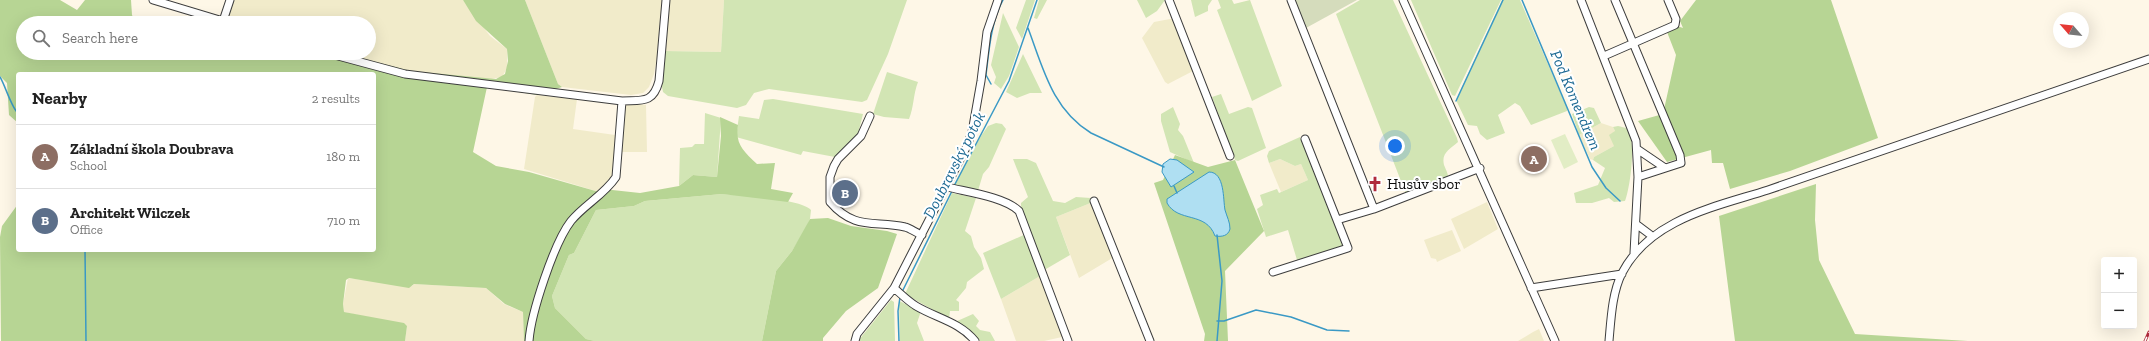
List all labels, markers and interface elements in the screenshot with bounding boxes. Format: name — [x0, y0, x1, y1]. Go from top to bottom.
north arrow — [2053, 12, 2089, 48]
search box — [16, 16, 376, 60]
icon: search — [30, 27, 52, 49]
text: Search here — [62, 29, 138, 47]
water label: Pod Komendrem — [1546, 47, 1606, 153]
text: Nearby — [32, 88, 87, 108]
text: 2 results — [312, 91, 360, 106]
water label: Doubravský potok — [919, 108, 989, 222]
your location — [1385, 136, 1405, 156]
text: Základní škola Doubrava — [70, 140, 234, 158]
pin: A — [1521, 144, 1547, 174]
text: A — [41, 149, 49, 164]
text: 180 m — [326, 149, 360, 164]
text: School — [70, 158, 107, 173]
church icon: Husův sbor — [1366, 175, 1384, 193]
place label: Husův sbor — [1387, 175, 1461, 193]
pin: B — [832, 178, 858, 208]
text: Architekt Wilczek — [70, 204, 190, 222]
text: B — [41, 213, 49, 228]
text: 710 m — [327, 213, 360, 228]
text: Office — [70, 222, 103, 237]
map controls — [2101, 257, 2137, 329]
button: + — [2101, 257, 2137, 293]
button: − — [2101, 293, 2137, 329]

